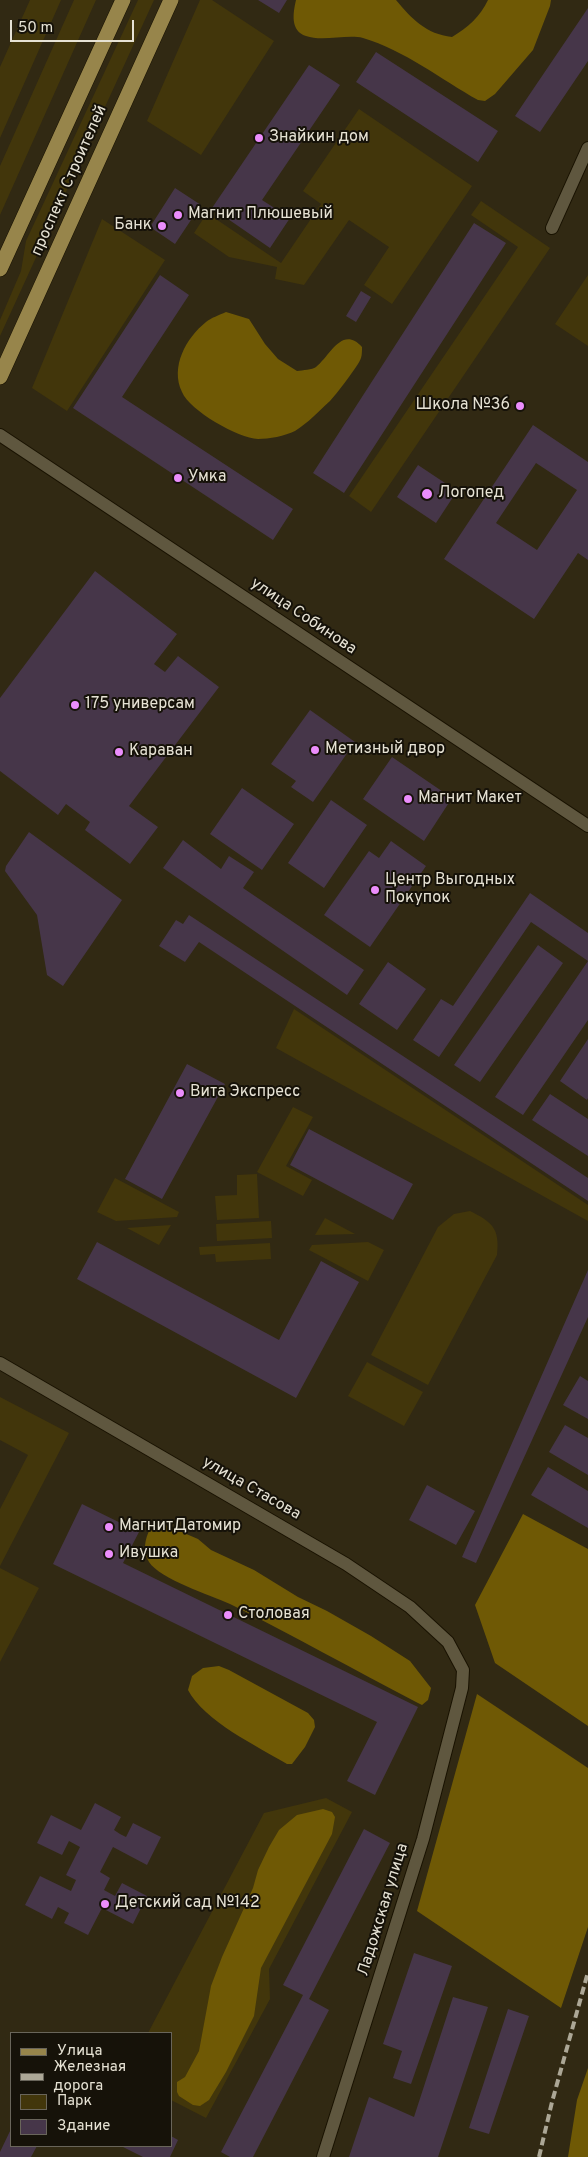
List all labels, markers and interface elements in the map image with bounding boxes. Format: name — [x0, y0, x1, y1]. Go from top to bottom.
scale bar — [12, 10, 136, 42]
text: 50 m — [18, 19, 53, 38]
street label: проспект Строителей — [28, 103, 112, 259]
place label: Знайкин дом — [269, 128, 369, 148]
marker: Знайкин дом — [253, 132, 265, 144]
place label: Магнит Плюшевый — [188, 205, 333, 225]
marker: Магнит Плюшевый — [172, 209, 184, 221]
place label: Банк — [114, 216, 152, 236]
marker: Банк — [156, 220, 168, 232]
place label: Школа №36 — [415, 396, 510, 416]
marker: Школа №36 — [514, 400, 526, 412]
place label: Умка — [188, 468, 226, 488]
marker: Умка — [172, 472, 184, 484]
place label: Логопед — [438, 484, 504, 504]
marker: Логопед — [420, 487, 434, 501]
street label: улица Собинова — [246, 574, 360, 660]
place label: 175 универсам — [85, 695, 195, 715]
marker: 175 универсам — [69, 699, 81, 711]
place label: Метизный двор — [325, 740, 445, 760]
place label: Караван — [129, 742, 193, 762]
marker: Метизный двор — [309, 744, 321, 756]
marker: Караван — [113, 746, 125, 758]
place label: Магнит Макет — [418, 789, 522, 809]
marker: Магнит Макет — [402, 793, 414, 805]
place label: Центр Выгодных Покупок — [385, 871, 515, 909]
marker: Центр Выгодных Покупок — [369, 884, 381, 896]
place label: Вита Экспресс — [190, 1083, 300, 1103]
marker: Вита Экспресс — [174, 1087, 186, 1099]
street label: улица Стасова — [198, 1453, 304, 1525]
place label: МагнитДатомир — [119, 1517, 241, 1537]
marker: МагнитДатомир — [103, 1521, 115, 1533]
place label: Ивушка — [119, 1544, 178, 1564]
marker: Ивушка — [103, 1548, 115, 1560]
place label: Столовая — [238, 1605, 310, 1625]
marker: Столовая — [222, 1609, 234, 1621]
street label: Ладожская улица — [355, 1841, 413, 1979]
place label: Детский сад №142 — [115, 1894, 260, 1914]
marker: Детский сад №142 — [99, 1898, 111, 1910]
legend — [10, 2032, 172, 2147]
text: Улица — [57, 2042, 102, 2061]
text: Железная дорога — [54, 2058, 126, 2096]
text: Парк — [57, 2092, 92, 2111]
text: Здание — [57, 2117, 110, 2136]

